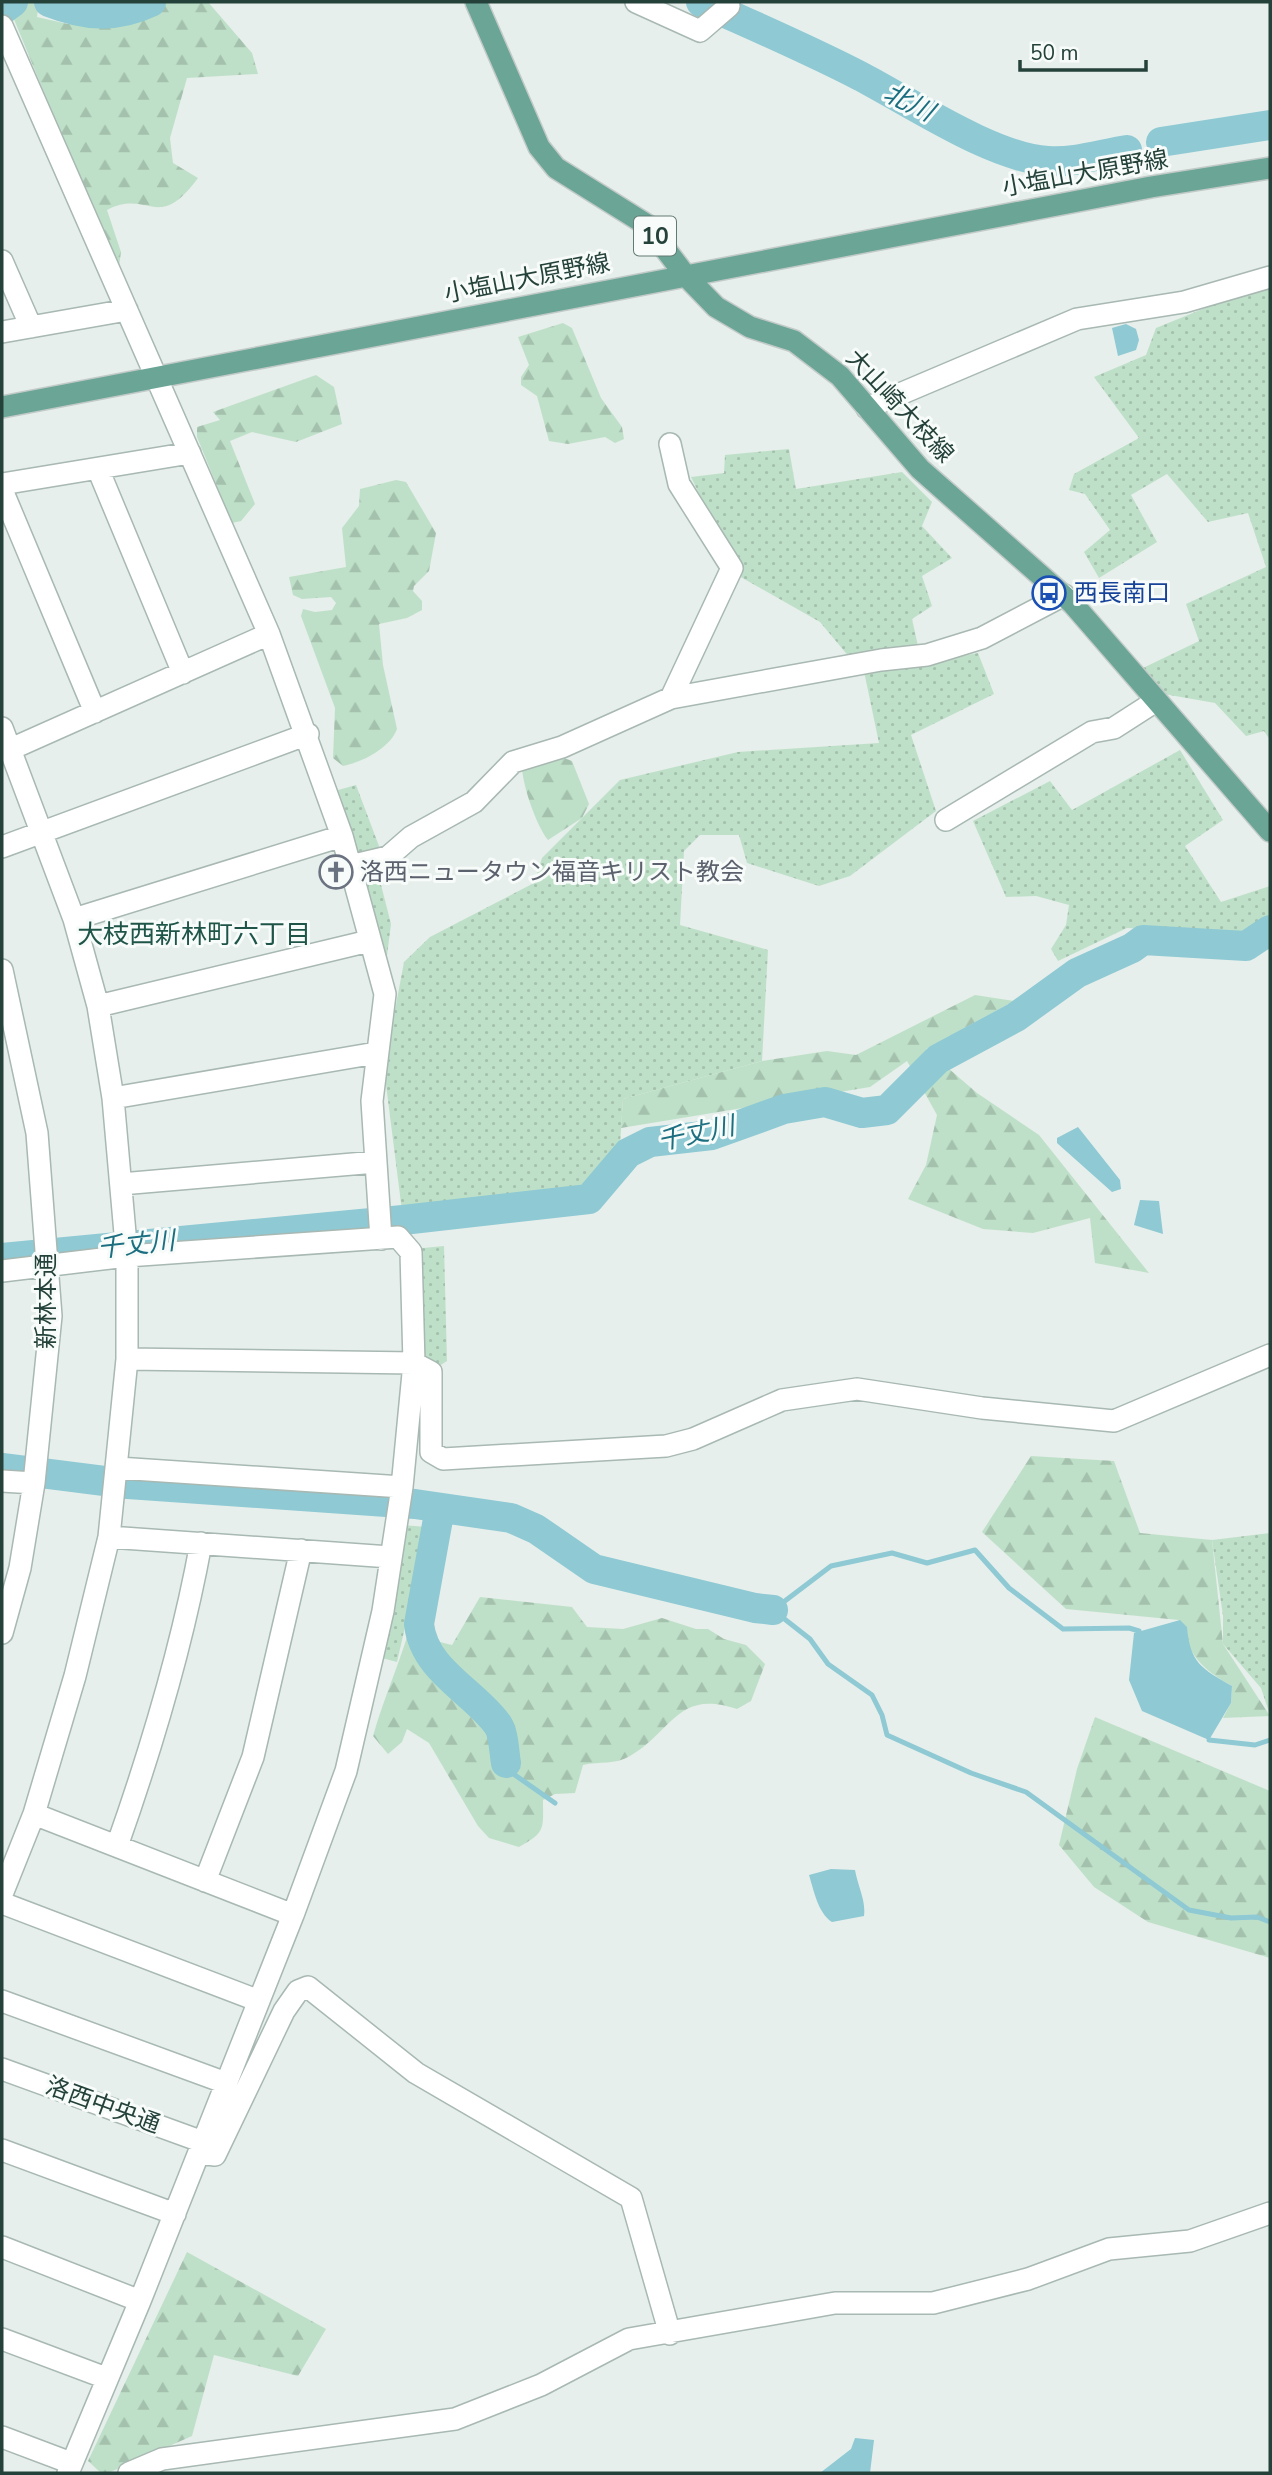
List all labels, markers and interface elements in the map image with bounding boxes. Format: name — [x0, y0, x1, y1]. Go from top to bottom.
scale bar — [1020, 28, 1146, 72]
text: 50 m — [1030, 39, 1079, 67]
water label: 北川 — [878, 75, 943, 131]
street label: 小塩山大原野線 — [999, 143, 1171, 203]
road number: 10 — [634, 216, 676, 256]
street label: 小塩山大原野線 — [441, 246, 613, 310]
street label: 大山崎大枝線 — [839, 342, 961, 470]
bus stop icon: 西長南口 — [1030, 574, 1068, 612]
place label: 西長南口 — [1074, 577, 1170, 609]
church icon: 洛西ニュータウン福音キリスト教会 — [317, 853, 355, 891]
place label: 洛西ニュータウン福音キリスト教会 — [360, 856, 744, 888]
district label: 大枝西新林町六丁目 — [77, 917, 311, 952]
water label: 千丈川 — [654, 1108, 741, 1159]
water label: 千丈川 — [95, 1223, 180, 1266]
street label: 新林本通 — [30, 1253, 62, 1349]
street label: 洛西中央通 — [41, 2069, 165, 2141]

